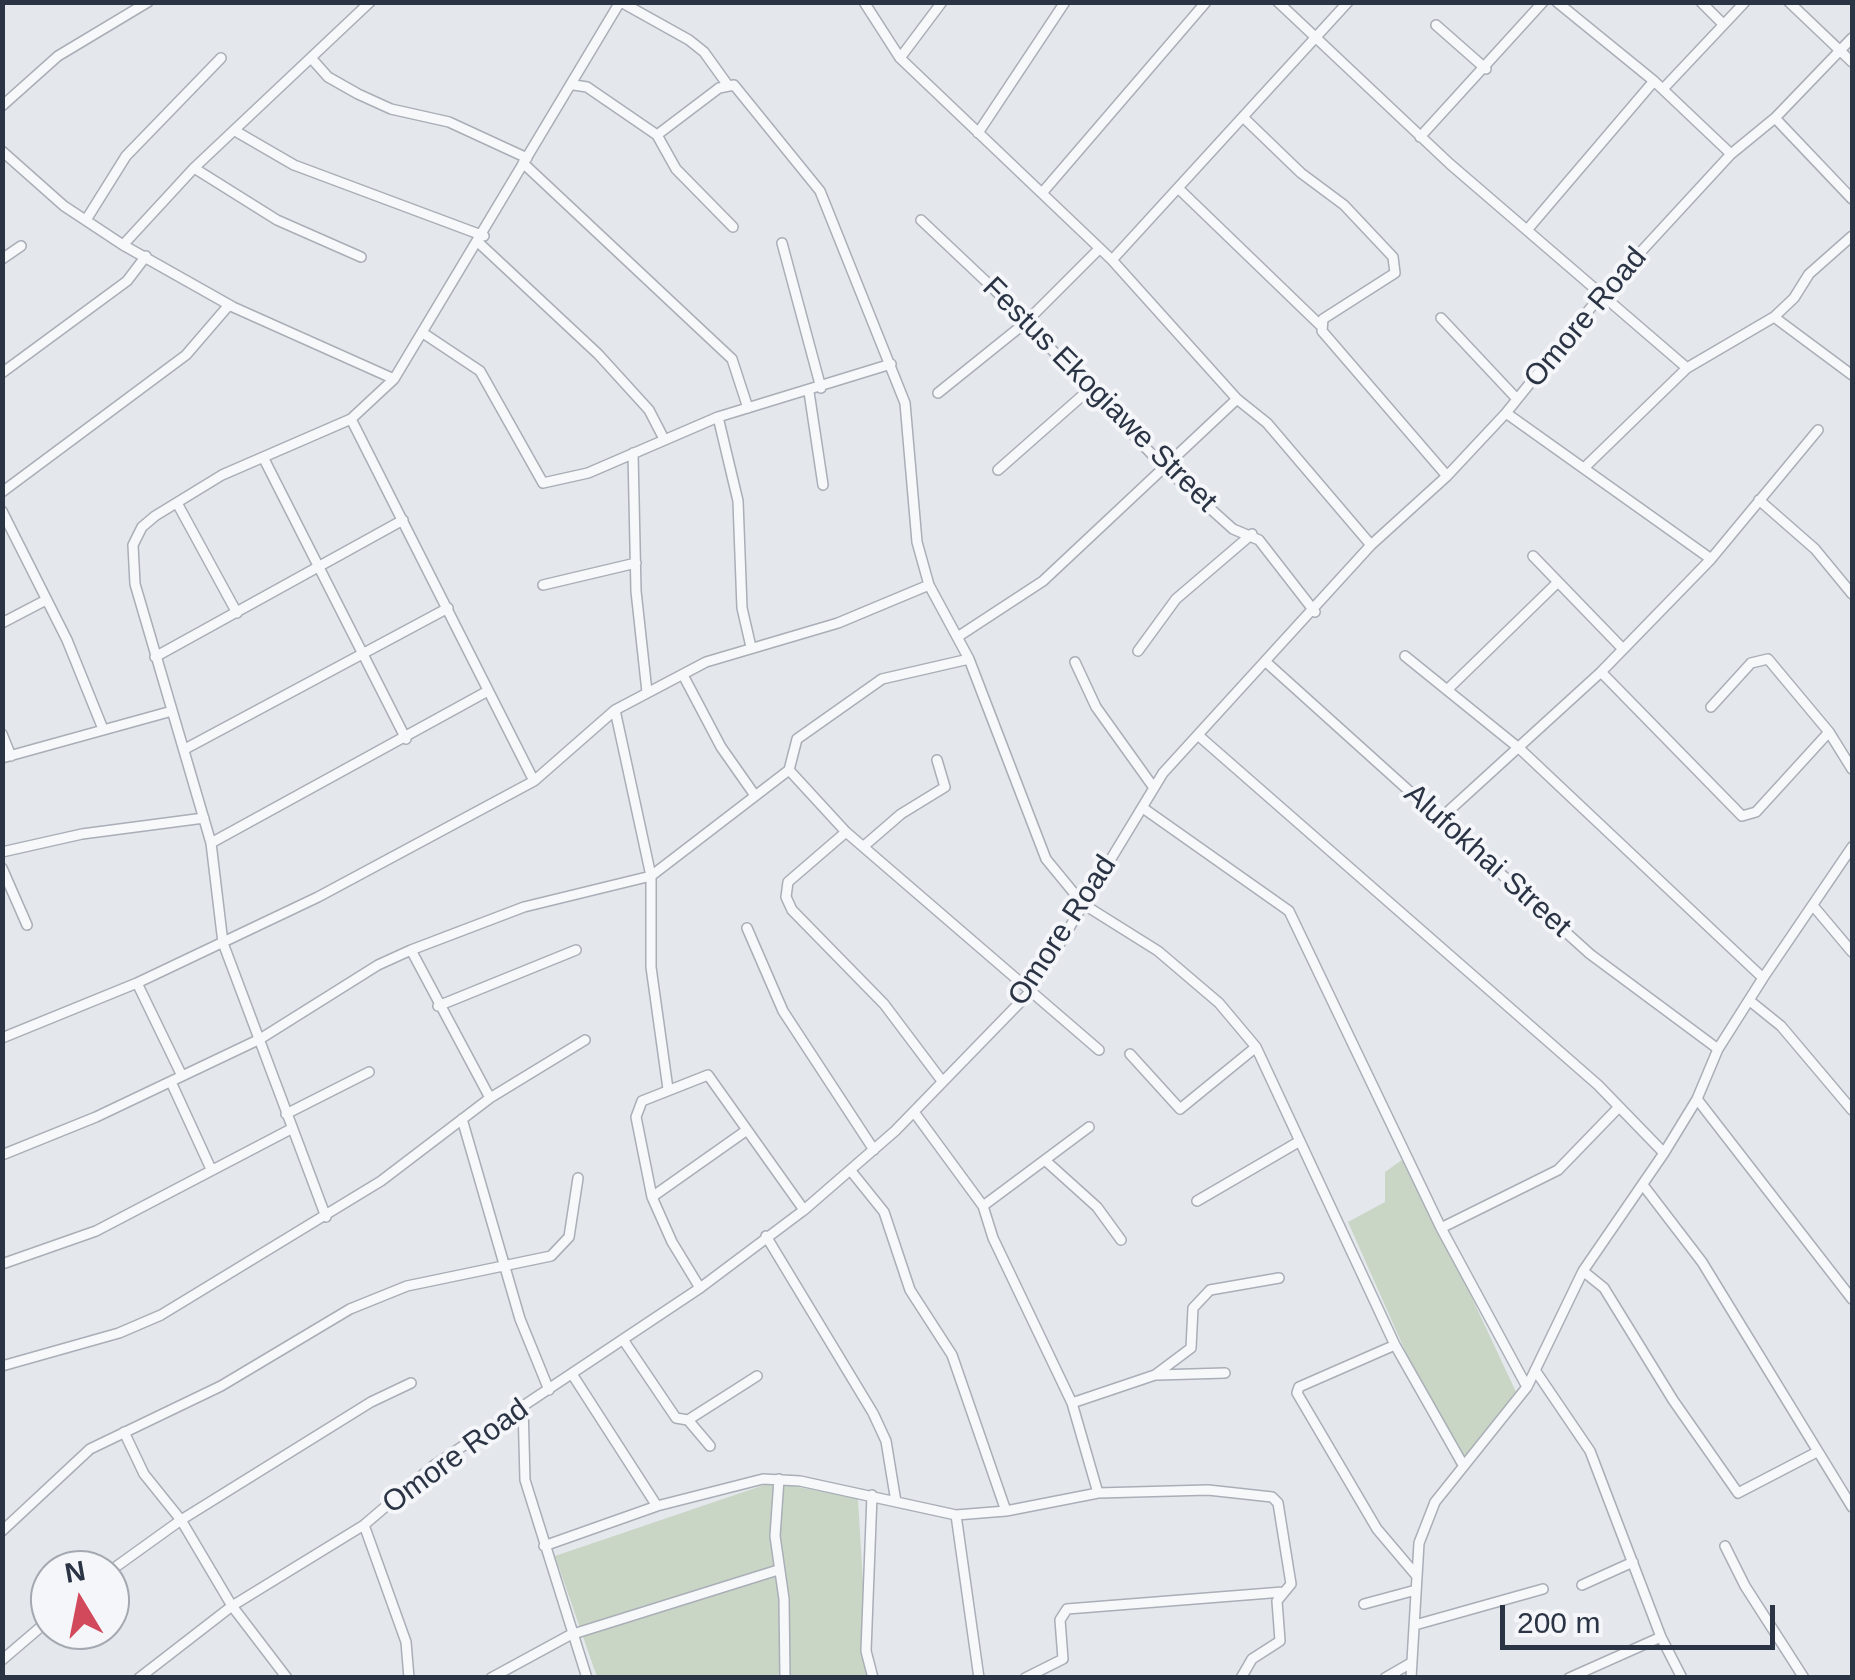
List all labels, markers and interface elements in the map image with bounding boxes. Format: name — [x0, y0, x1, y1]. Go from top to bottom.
street label: Omore Road — [1517, 241, 1655, 395]
street label: Festus Ekogiawe Street — [974, 270, 1224, 520]
street label: Alufokhai Street — [1396, 777, 1578, 945]
street label: Omore Road — [1001, 849, 1125, 1013]
street label: Omore Road — [376, 1392, 536, 1522]
north arrow — [30, 1550, 130, 1650]
text: N — [62, 1555, 88, 1589]
scale bar — [1505, 1585, 1780, 1647]
text: 200 m — [1517, 1606, 1600, 1639]

